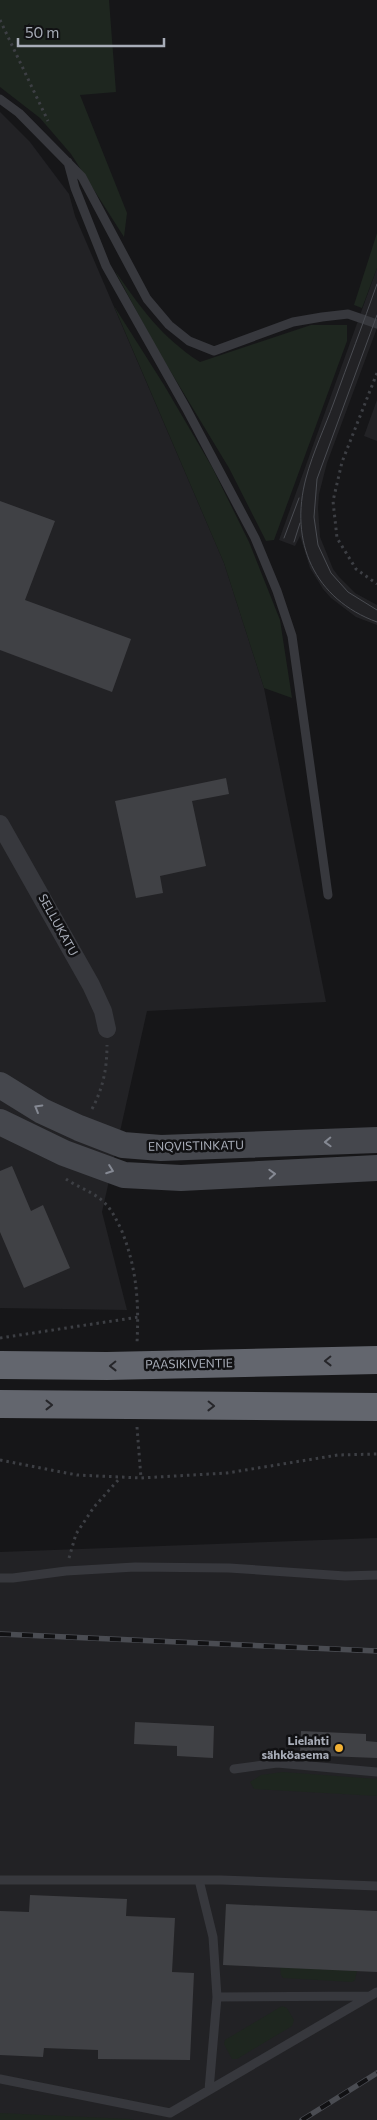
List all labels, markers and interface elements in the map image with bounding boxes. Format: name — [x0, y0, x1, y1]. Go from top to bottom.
scale bar — [18, 15, 164, 47]
text: 50 m — [25, 23, 59, 41]
street label: SELLUKATU — [36, 891, 82, 958]
one-way arrow — [35, 1105, 44, 1115]
street label: ENQVISTINKATU — [148, 1137, 244, 1153]
one-way arrow — [324, 1137, 332, 1147]
one-way arrow — [105, 1164, 114, 1174]
one-way arrow — [268, 1168, 276, 1179]
street label: PAASIKIVENTIE — [145, 1355, 233, 1371]
one-way arrow — [324, 1356, 332, 1367]
one-way arrow — [109, 1361, 117, 1371]
one-way arrow — [45, 1400, 53, 1410]
one-way arrow — [208, 1401, 215, 1411]
place label: Lielahti sähköasema — [261, 1733, 329, 1761]
marker: Lielahti sähköasema — [333, 1742, 345, 1754]

